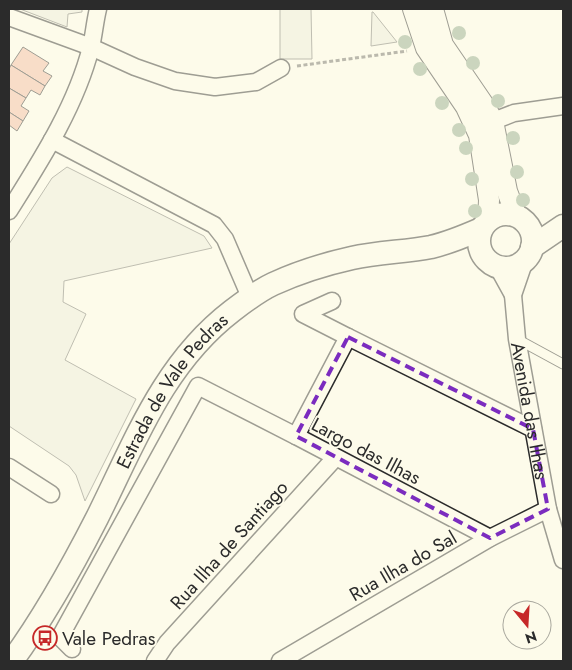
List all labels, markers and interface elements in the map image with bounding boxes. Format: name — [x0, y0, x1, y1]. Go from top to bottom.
street label: Estrada de Vale Pedras — [109, 306, 234, 473]
street label: Avenida das Ilhas — [504, 340, 556, 482]
street label: Largo das Ilhas — [307, 411, 426, 491]
street label: Rua Ilha de Santiago — [164, 475, 294, 615]
street label: Rua Ilha do Sal — [344, 524, 462, 608]
north arrow — [502, 600, 552, 650]
bus stop icon: Vale Pedras — [32, 625, 58, 651]
place label: Vale Pedras — [62, 625, 156, 652]
text: N — [523, 626, 539, 649]

